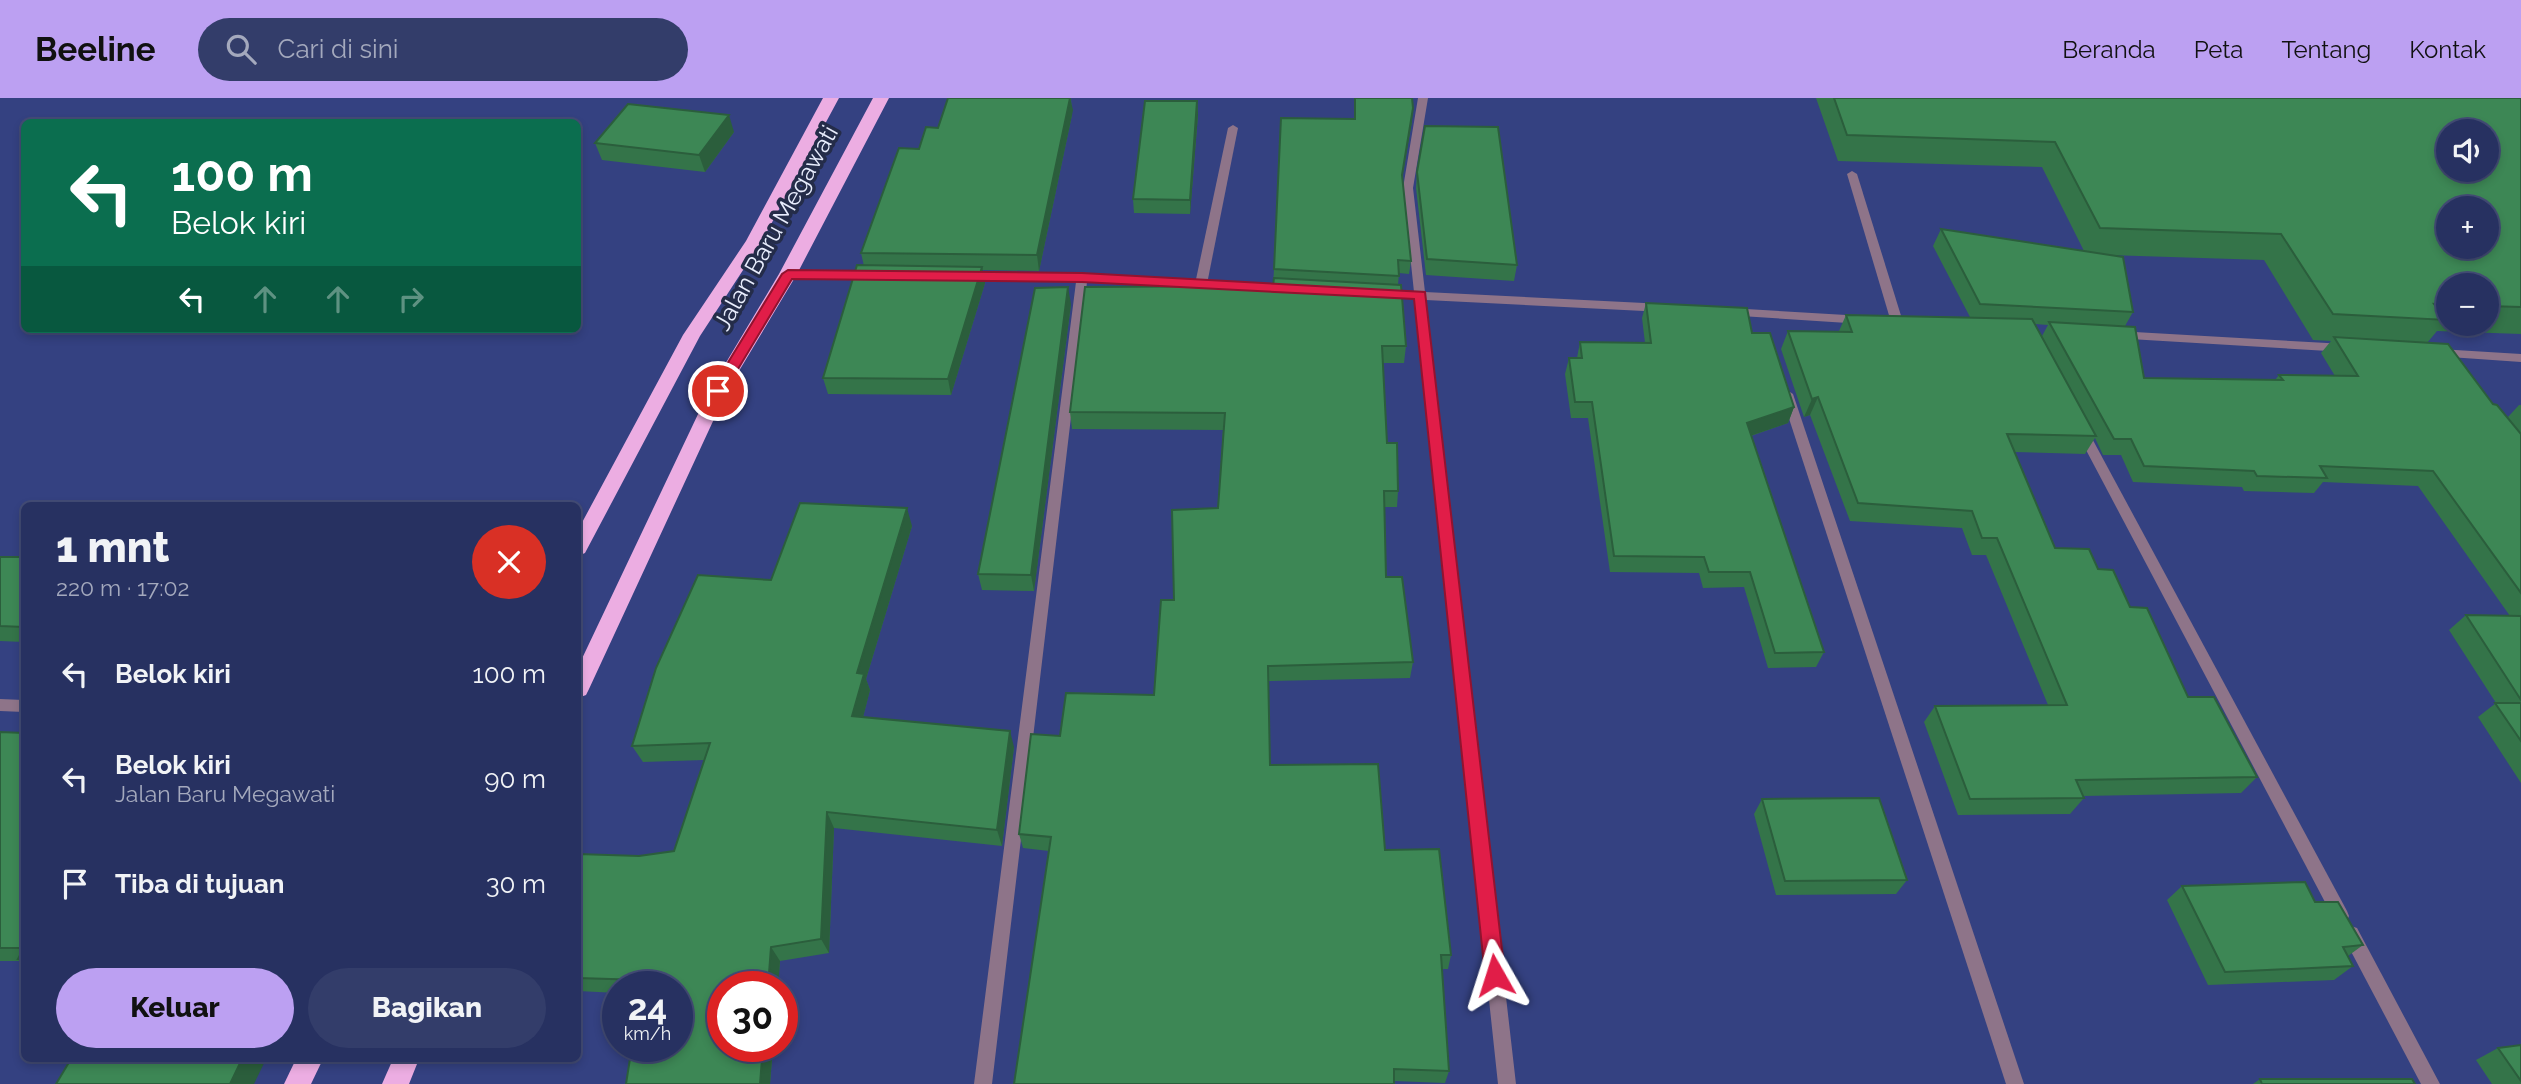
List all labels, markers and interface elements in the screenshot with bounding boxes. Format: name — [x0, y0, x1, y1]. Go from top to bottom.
search box — [198, 18, 688, 81]
text: Beeline — [35, 30, 156, 69]
icon: search — [222, 30, 260, 68]
text: Cari di sini — [278, 34, 399, 64]
text: Beranda — [2062, 35, 2156, 64]
text: Peta — [2194, 35, 2243, 64]
text: Tentang — [2281, 35, 2371, 64]
text: Kontak — [2409, 35, 2486, 64]
map controls — [2436, 119, 2499, 336]
button: sound — [2436, 119, 2499, 182]
street label: Jalan Baru Megawati — [707, 120, 844, 335]
text: 100 m — [171, 145, 313, 202]
icon: left — [56, 147, 147, 238]
button: + — [2436, 196, 2499, 259]
text: Belok kiri — [171, 204, 306, 241]
button: − — [2436, 273, 2499, 336]
icon: left — [173, 280, 211, 318]
icon: ahead — [246, 280, 284, 318]
icon: ahead — [319, 280, 357, 318]
icon: right — [392, 280, 430, 318]
pin — [688, 361, 748, 421]
icon: arrive — [699, 372, 737, 410]
text: 1 mnt — [56, 523, 169, 572]
button: close — [472, 525, 546, 599]
text: 220 m · 17:02 — [56, 574, 190, 601]
icon: left — [56, 655, 94, 693]
text: Belok kiri — [115, 659, 231, 689]
text: 100 m — [473, 659, 546, 689]
text: Belok kiri — [115, 750, 231, 780]
icon: left — [56, 760, 94, 798]
text: 90 m — [484, 764, 546, 794]
text: Jalan Baru Megawati — [115, 780, 335, 807]
icon: arrive — [56, 865, 94, 903]
text: Tiba di tujuan — [115, 869, 285, 899]
text: 30 m — [486, 869, 546, 899]
position arrow — [1458, 938, 1532, 1012]
button: Keluar — [56, 968, 294, 1048]
button: Bagikan — [308, 968, 546, 1048]
speed limit sign: 30 — [707, 971, 798, 1062]
text: 24 — [628, 987, 667, 1028]
text: km/h — [624, 1023, 671, 1044]

